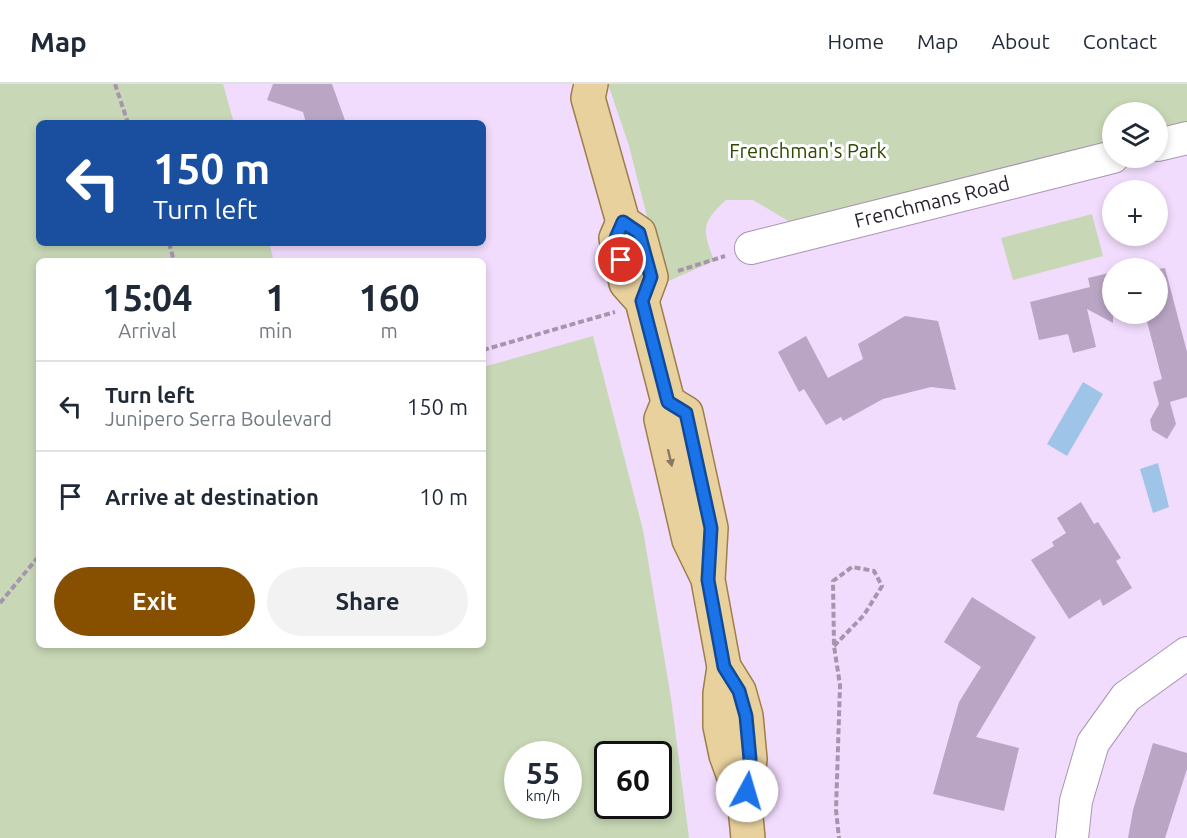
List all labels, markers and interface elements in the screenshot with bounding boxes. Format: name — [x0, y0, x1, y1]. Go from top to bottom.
text: Map — [30, 26, 87, 57]
text: Home — [827, 29, 884, 53]
text: Map — [917, 29, 958, 53]
text: About — [991, 29, 1050, 53]
text: Contact — [1083, 29, 1157, 53]
map controls — [1102, 102, 1168, 324]
button: layers — [1102, 102, 1168, 168]
park label: Frenchman's Park — [729, 139, 887, 162]
icon: left — [54, 144, 132, 222]
text: 150 m — [153, 145, 270, 192]
street label: Frenchmans Road — [852, 171, 1012, 232]
button: + — [1102, 180, 1168, 246]
text: Turn left — [153, 194, 257, 224]
pin — [595, 234, 646, 285]
icon: arrive — [604, 243, 637, 276]
button: − — [1102, 258, 1168, 324]
text: 15:04 — [102, 277, 192, 318]
text: 1 — [265, 277, 286, 318]
text: 160 — [359, 277, 420, 318]
text: Arrival — [118, 319, 177, 342]
text: min — [259, 319, 292, 342]
text: m — [381, 319, 398, 342]
text: Turn left — [105, 382, 195, 407]
icon: left — [54, 390, 87, 423]
text: 150 m — [407, 394, 468, 419]
text: Junipero Serra Boulevard — [105, 407, 332, 430]
one-way arrow — [666, 449, 676, 468]
icon: arrive — [54, 480, 87, 513]
text: Arrive at destination — [105, 484, 319, 509]
text: 10 m — [419, 484, 468, 509]
button: Exit — [54, 567, 255, 636]
button: Share — [267, 567, 468, 636]
speed limit sign: 60 — [594, 741, 672, 819]
text: 55 — [526, 756, 560, 790]
position arrow — [715, 759, 779, 823]
text: km/h — [526, 787, 560, 804]

